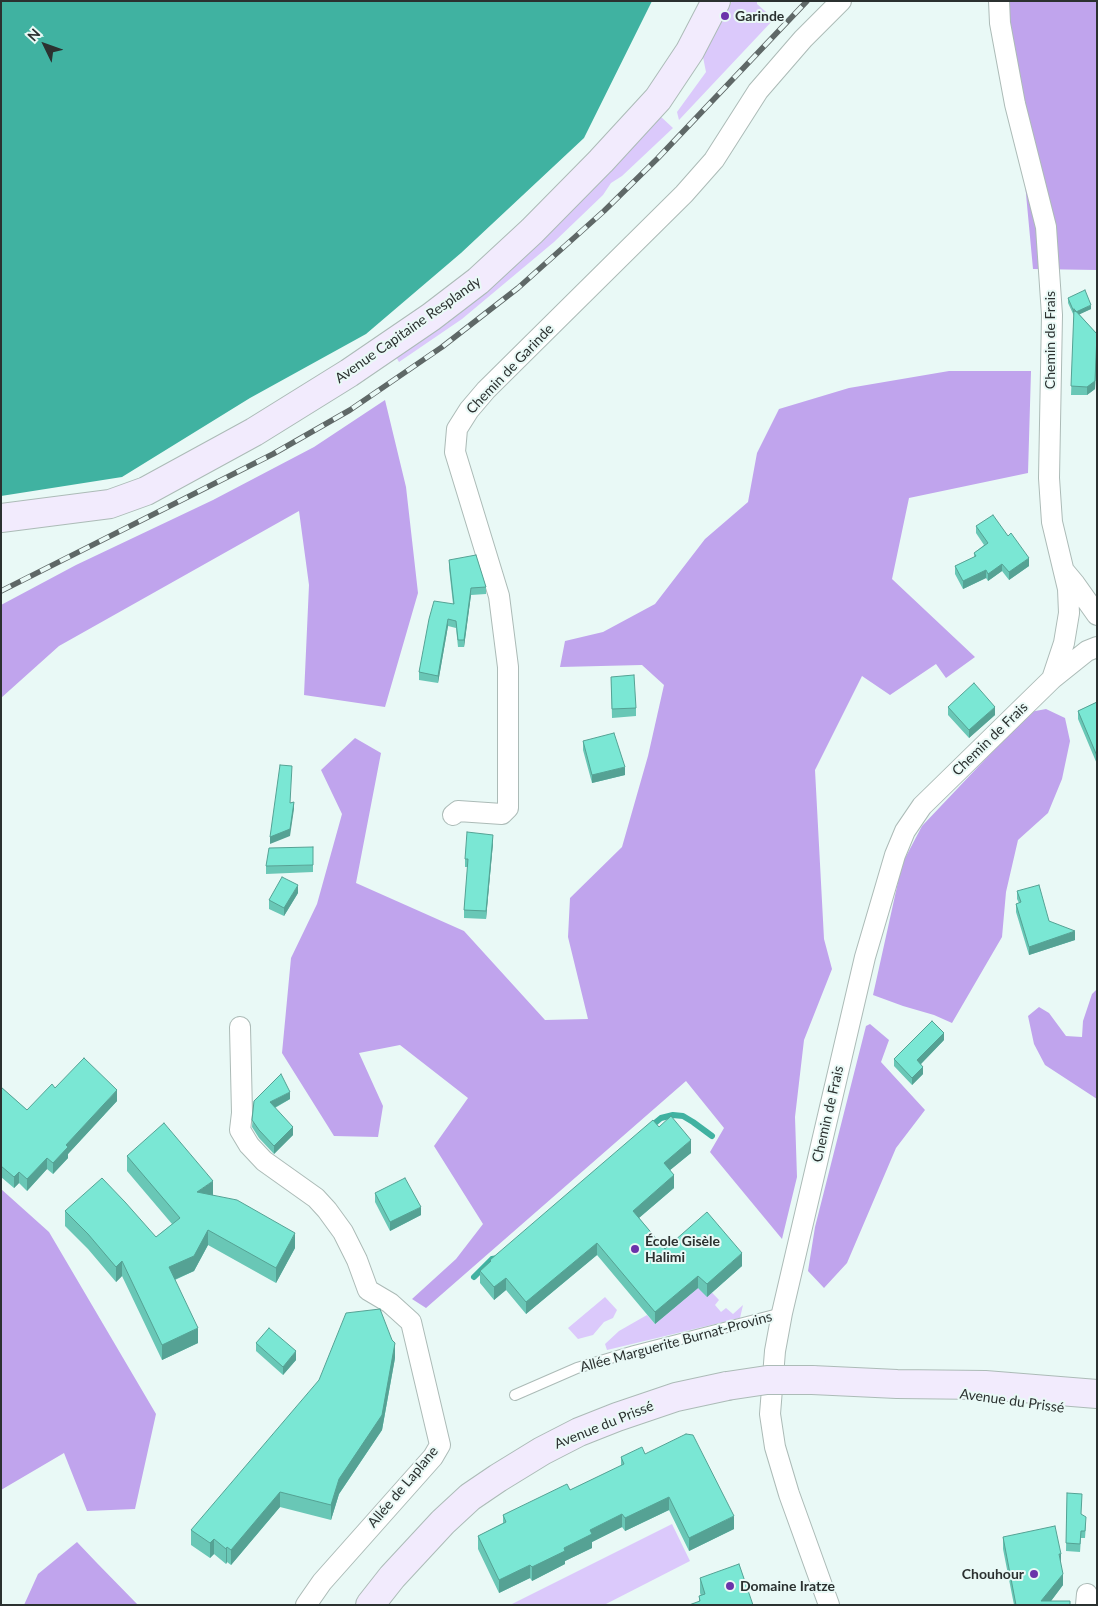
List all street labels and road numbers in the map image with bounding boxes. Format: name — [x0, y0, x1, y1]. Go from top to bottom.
street label: Avenue Capitaine Resplandy — [332, 273, 484, 387]
street label: Chemin de Frais — [1042, 291, 1058, 389]
street label: Chemin de Garinde — [463, 321, 557, 417]
street label: Chemin de Frais — [949, 699, 1031, 779]
street label: Chemin de Frais — [809, 1064, 847, 1164]
street label: Allée Marguerite Burnat-Provins — [578, 1308, 774, 1376]
street label: Avenue du Prissé — [959, 1385, 1065, 1417]
street label: Avenue du Prissé — [552, 1397, 656, 1453]
street label: Allée de Laplane — [364, 1443, 442, 1531]

